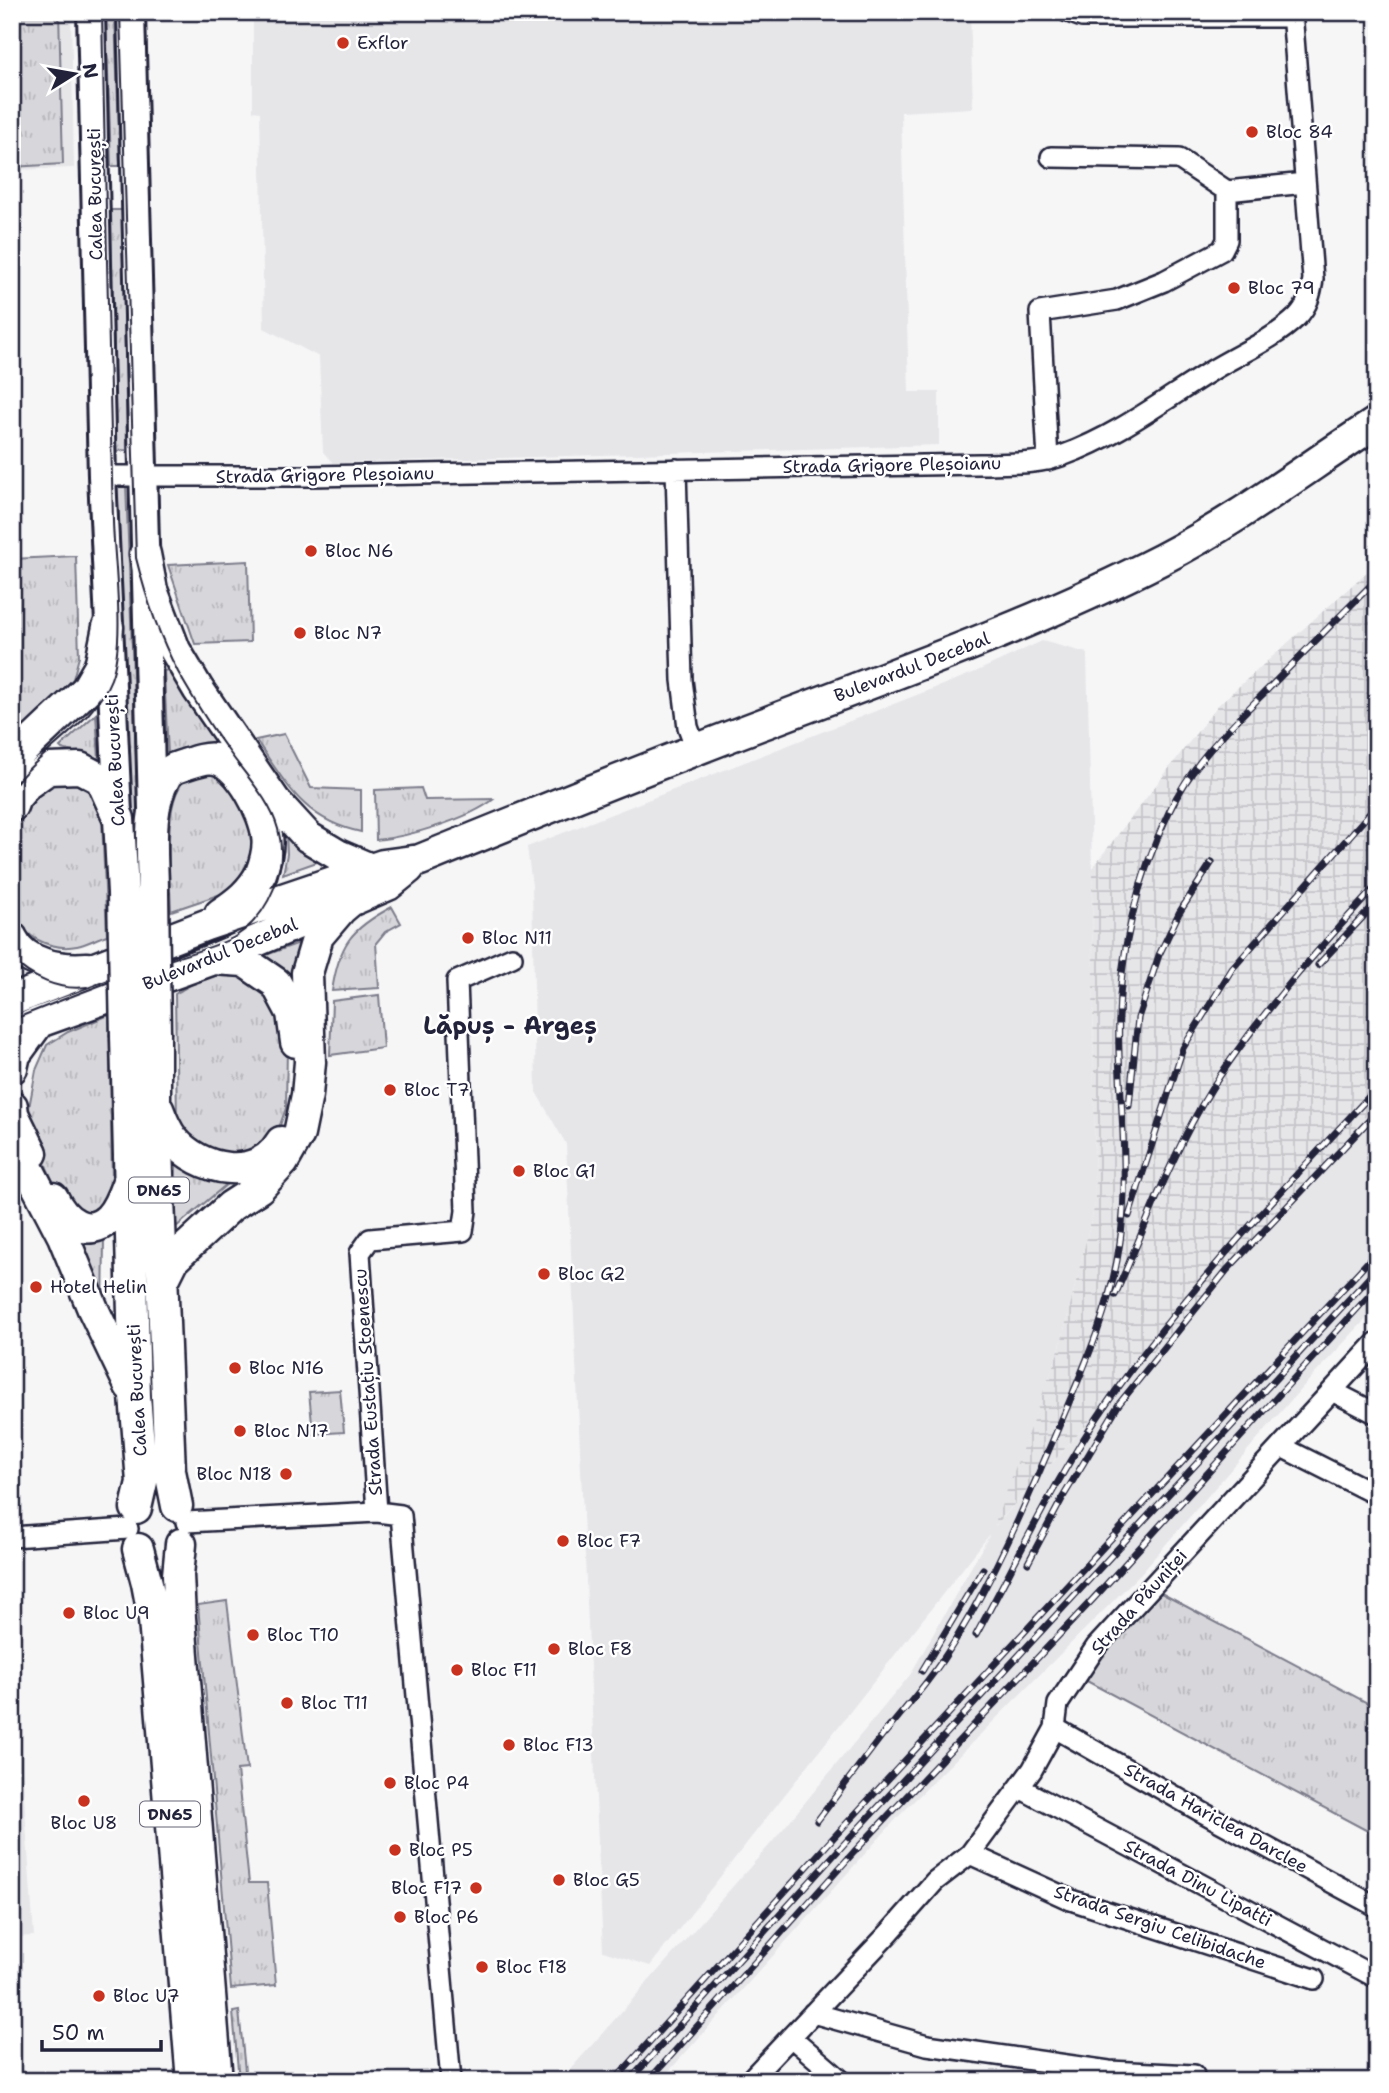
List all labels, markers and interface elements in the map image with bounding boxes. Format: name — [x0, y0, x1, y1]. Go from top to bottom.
place label: Exflor — [357, 31, 409, 55]
marker: Exflor — [335, 35, 351, 51]
north arrow — [38, 38, 108, 108]
text: N — [76, 61, 104, 81]
place label: Bloc 84 — [1266, 120, 1333, 144]
marker: Bloc 84 — [1244, 124, 1260, 140]
street label: Calea București — [82, 127, 108, 261]
place label: Bloc 79 — [1248, 276, 1315, 300]
marker: Bloc 79 — [1226, 280, 1242, 296]
street label: Strada Grigore Pleșoianu — [782, 451, 1002, 479]
street label: Strada Grigore Pleșoianu — [215, 461, 435, 489]
place label: Bloc N6 — [325, 539, 394, 563]
marker: Bloc N6 — [303, 543, 319, 559]
place label: Bloc N7 — [314, 621, 382, 645]
marker: Bloc N7 — [292, 625, 308, 641]
street label: Bulevardul Decebal — [831, 626, 994, 708]
street label: Calea București — [100, 693, 130, 827]
street label: Bulevardul Decebal — [139, 912, 302, 996]
place label: Bloc N11 — [482, 926, 552, 950]
marker: Bloc N11 — [460, 930, 476, 946]
district label: Lăpuș - Argeș — [423, 1010, 597, 1043]
place label: Bloc T7 — [404, 1078, 470, 1102]
marker: Bloc T7 — [382, 1082, 398, 1098]
place label: Bloc G1 — [533, 1159, 596, 1183]
marker: Bloc G1 — [511, 1163, 527, 1179]
road number: DN65 — [129, 1178, 189, 1202]
place label: Bloc G2 — [558, 1262, 626, 1286]
marker: Bloc G2 — [536, 1266, 552, 1282]
street label: Strada Eustațiu Stoenescu — [348, 1268, 388, 1496]
place label: Hotel Helin — [50, 1275, 147, 1299]
marker: Hotel Helin — [28, 1279, 44, 1295]
street label: Calea București — [122, 1323, 152, 1457]
place label: Bloc N16 — [249, 1356, 324, 1380]
marker: Bloc N16 — [227, 1360, 243, 1376]
place label: Bloc N17 — [254, 1419, 329, 1443]
marker: Bloc N17 — [232, 1423, 248, 1439]
place label: Bloc N18 — [197, 1462, 272, 1486]
marker: Bloc N18 — [278, 1466, 294, 1482]
place label: Bloc F7 — [577, 1529, 641, 1553]
marker: Bloc F7 — [555, 1533, 571, 1549]
street label: Strada Păuniței — [1085, 1544, 1193, 1660]
place label: Bloc U9 — [83, 1601, 150, 1625]
marker: Bloc U9 — [61, 1605, 77, 1621]
place label: Bloc T10 — [267, 1623, 339, 1647]
marker: Bloc T10 — [245, 1627, 261, 1643]
place label: Bloc F8 — [568, 1637, 632, 1661]
marker: Bloc F8 — [546, 1641, 562, 1657]
place label: Bloc F11 — [471, 1658, 537, 1682]
marker: Bloc F11 — [449, 1662, 465, 1678]
place label: Bloc T11 — [301, 1691, 368, 1715]
marker: Bloc T11 — [279, 1695, 295, 1711]
place label: Bloc F13 — [523, 1733, 594, 1757]
marker: Bloc F13 — [501, 1737, 517, 1753]
street label: Strada Hariclea Darclee — [1120, 1757, 1312, 1879]
place label: Bloc P4 — [404, 1771, 469, 1795]
marker: Bloc P4 — [382, 1775, 398, 1791]
marker: Bloc U8 — [76, 1793, 92, 1809]
road number: DN65 — [140, 1802, 200, 1826]
place label: Bloc U8 — [51, 1811, 117, 1835]
street label: Strada Dinu Lipatti — [1120, 1834, 1276, 1932]
place label: Bloc P5 — [409, 1838, 473, 1862]
marker: Bloc P5 — [387, 1842, 403, 1858]
place label: Bloc G5 — [573, 1868, 640, 1892]
marker: Bloc G5 — [551, 1872, 567, 1888]
place label: Bloc F17 — [391, 1876, 462, 1900]
street label: Strada Sergiu Celibidache — [1051, 1879, 1269, 1975]
marker: Bloc F17 — [468, 1880, 484, 1896]
place label: Bloc P6 — [414, 1905, 479, 1929]
marker: Bloc P6 — [392, 1909, 408, 1925]
place label: Bloc F18 — [496, 1955, 567, 1979]
marker: Bloc F18 — [474, 1959, 490, 1975]
place label: Bloc U7 — [113, 1984, 180, 2008]
marker: Bloc U7 — [91, 1988, 107, 2004]
scale bar — [42, 2009, 161, 2053]
text: 50 m — [52, 2019, 105, 2047]

